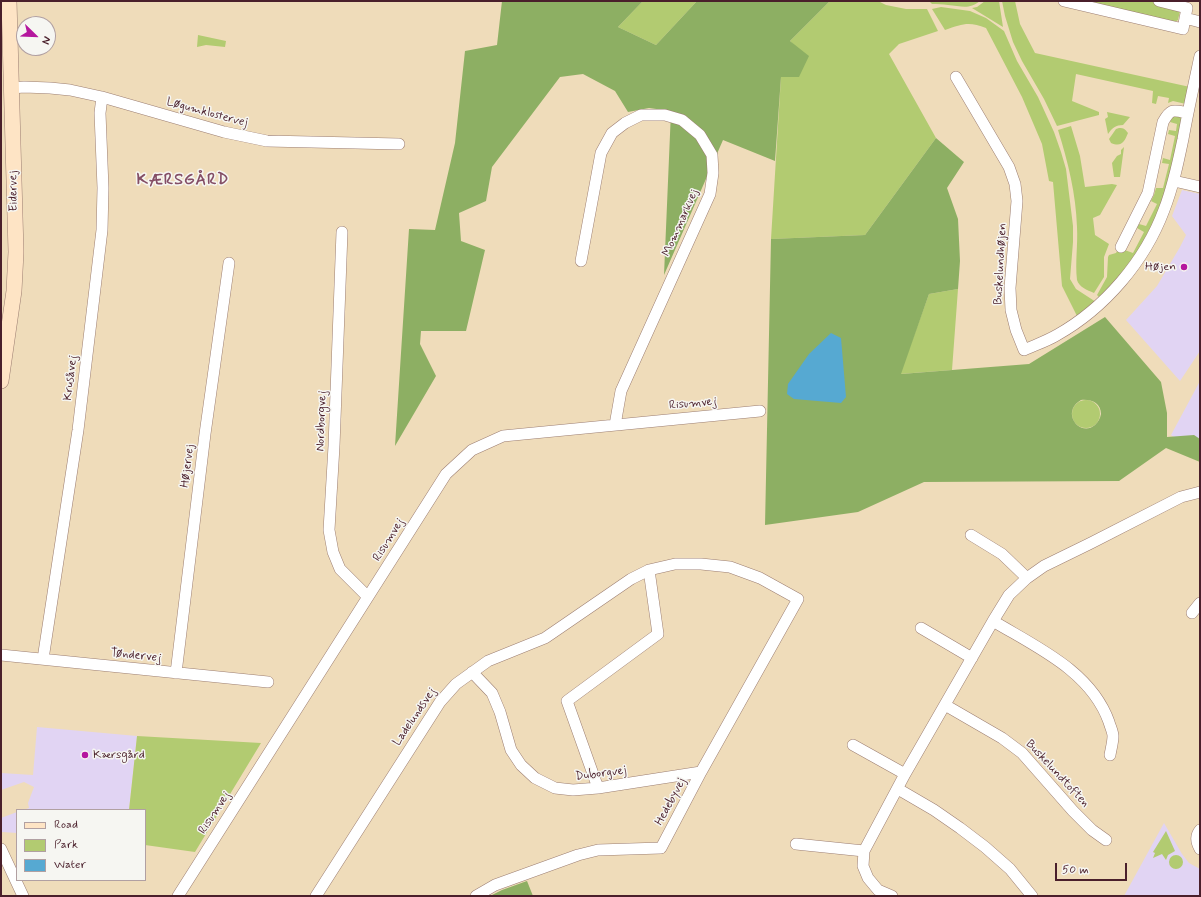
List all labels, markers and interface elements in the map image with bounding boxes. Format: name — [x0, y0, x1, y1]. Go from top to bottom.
north arrow — [16, 16, 56, 56]
text: N — [38, 34, 54, 46]
street label: Løgumklostervej — [165, 95, 249, 131]
street label: Eidervej — [6, 170, 22, 212]
district label: KÆRSGÅRD — [137, 171, 229, 191]
street label: Mommarkvej — [660, 187, 702, 259]
street label: Buskelundhøjen — [992, 223, 1010, 305]
place label: Højen — [1145, 260, 1176, 274]
marker: Højen — [1179, 262, 1189, 272]
street label: Krusåvej — [61, 354, 81, 402]
street label: Nordborgvej — [314, 390, 330, 452]
street label: Risumvej — [668, 395, 718, 413]
street label: Højervej — [178, 443, 198, 489]
street label: Risumvej — [370, 516, 408, 564]
street label: Tøndervej — [110, 646, 162, 666]
street label: Ladelundsvej — [390, 685, 440, 749]
street label: Buskelundtoften — [1022, 737, 1092, 811]
place label: Kærsgård — [93, 748, 145, 762]
marker: Kærsgård — [80, 750, 90, 760]
street label: Duborgvej — [575, 764, 627, 784]
street label: Hedebyvej — [652, 776, 690, 828]
street label: Risumvej — [196, 789, 234, 837]
legend — [16, 809, 146, 881]
text: Road — [54, 817, 78, 833]
text: Park — [54, 837, 78, 853]
scale bar — [1057, 855, 1129, 881]
text: Water — [54, 857, 86, 873]
text: 50 m — [1062, 862, 1089, 878]

